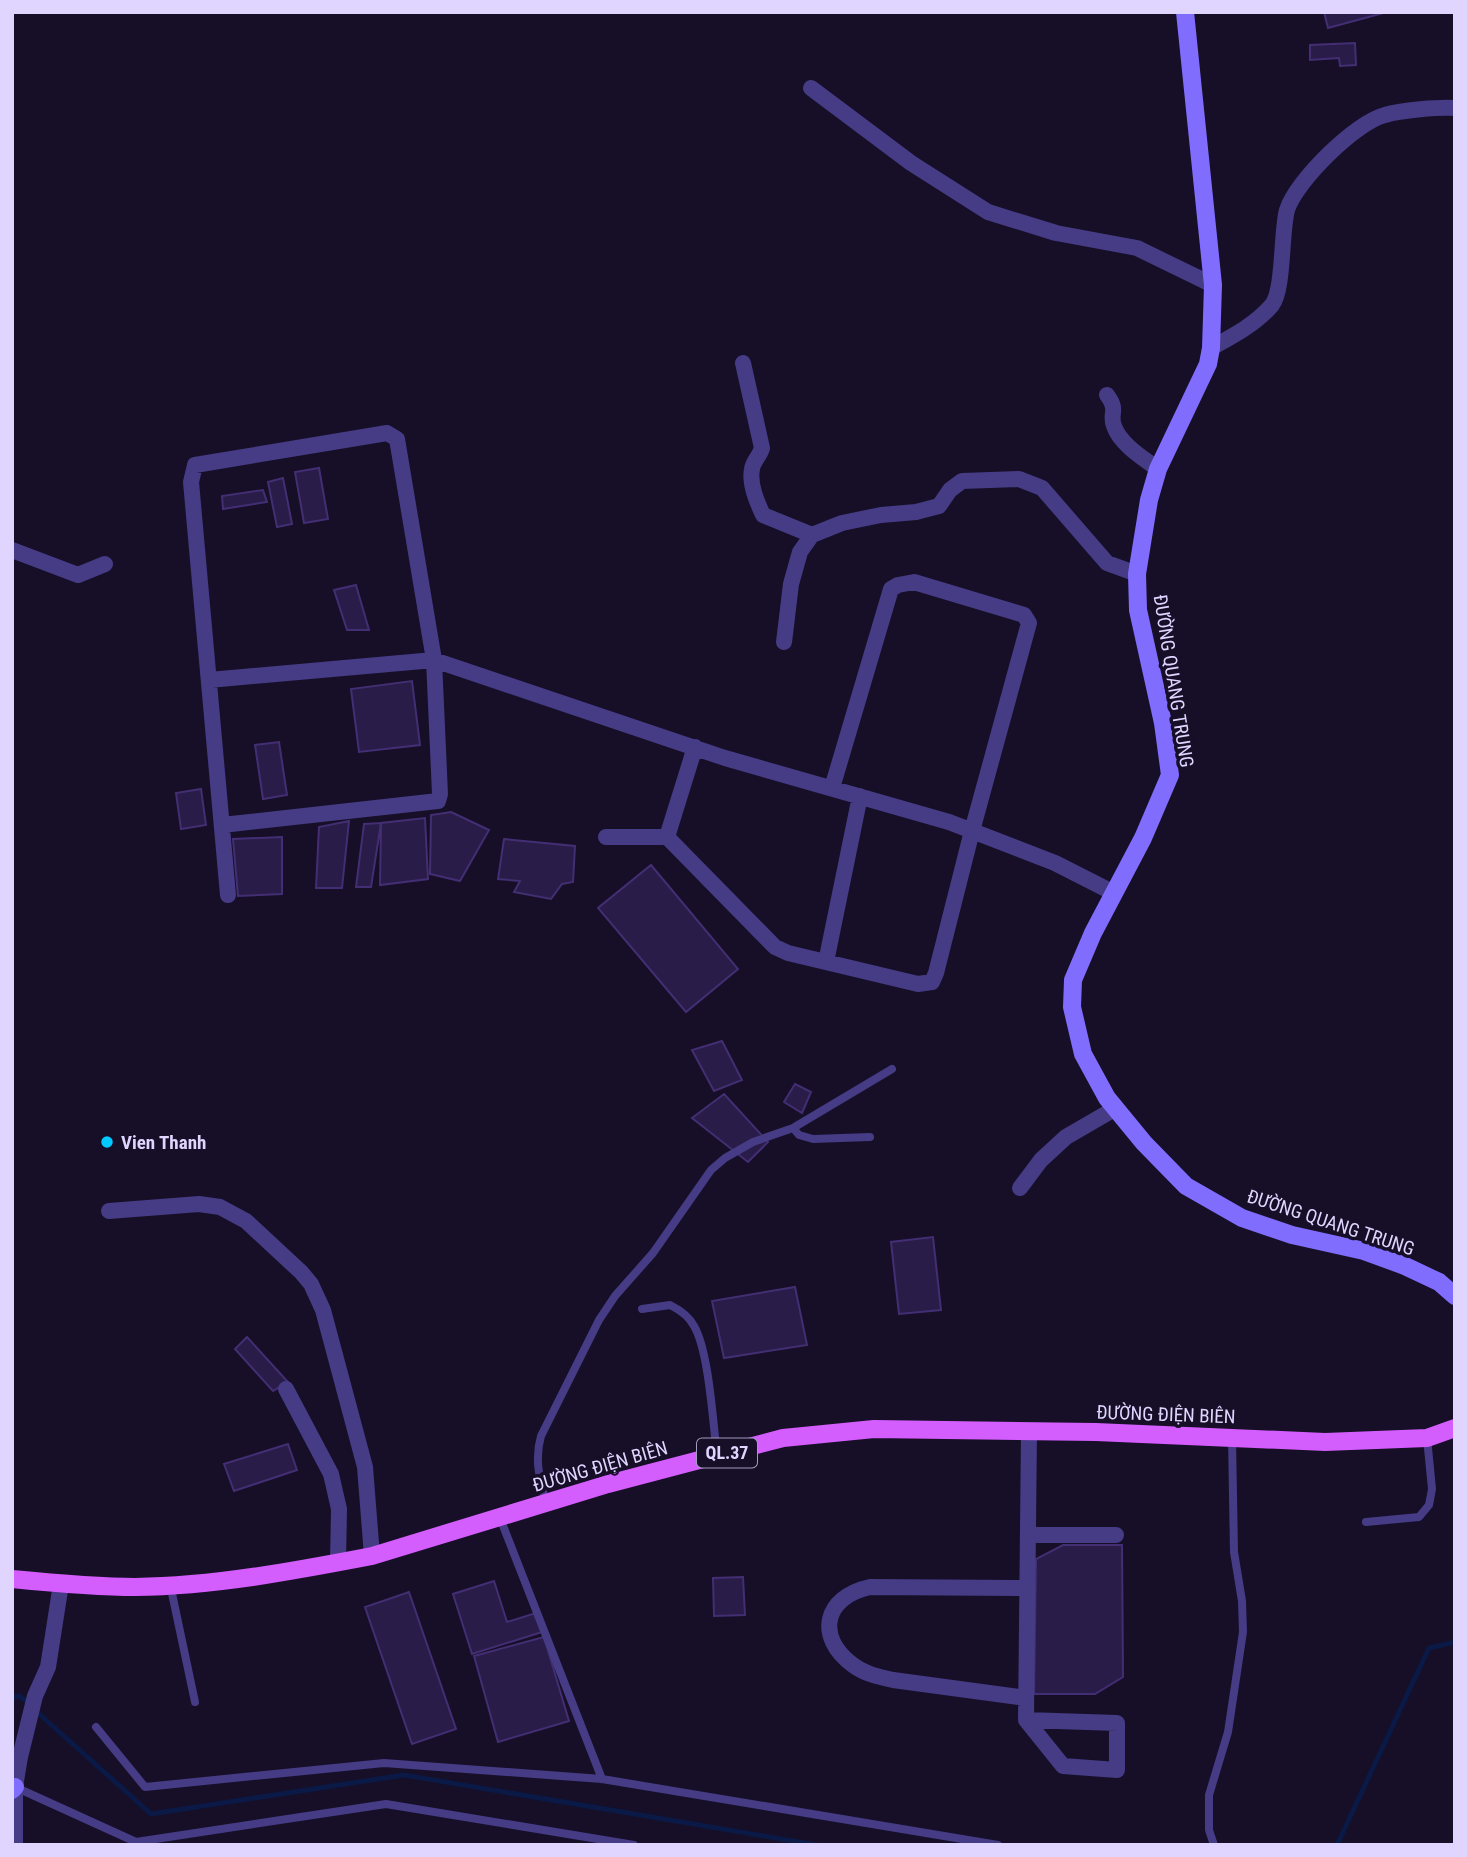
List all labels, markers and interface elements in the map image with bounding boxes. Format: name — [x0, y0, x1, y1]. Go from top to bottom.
street label: ĐƯỜNG QUANG TRUNG — [1148, 593, 1199, 769]
place label: Vien Thanh — [121, 1131, 206, 1154]
marker: Vien Thanh — [99, 1134, 115, 1150]
street label: ĐƯỜNG QUANG TRUNG — [1244, 1185, 1418, 1260]
street label: ĐƯỜNG ĐIỆN BIÊN — [1096, 1401, 1236, 1428]
street label: ĐƯỜNG ĐIỆN BIÊN — [530, 1436, 670, 1497]
road number: QL.37 — [697, 1438, 757, 1468]

